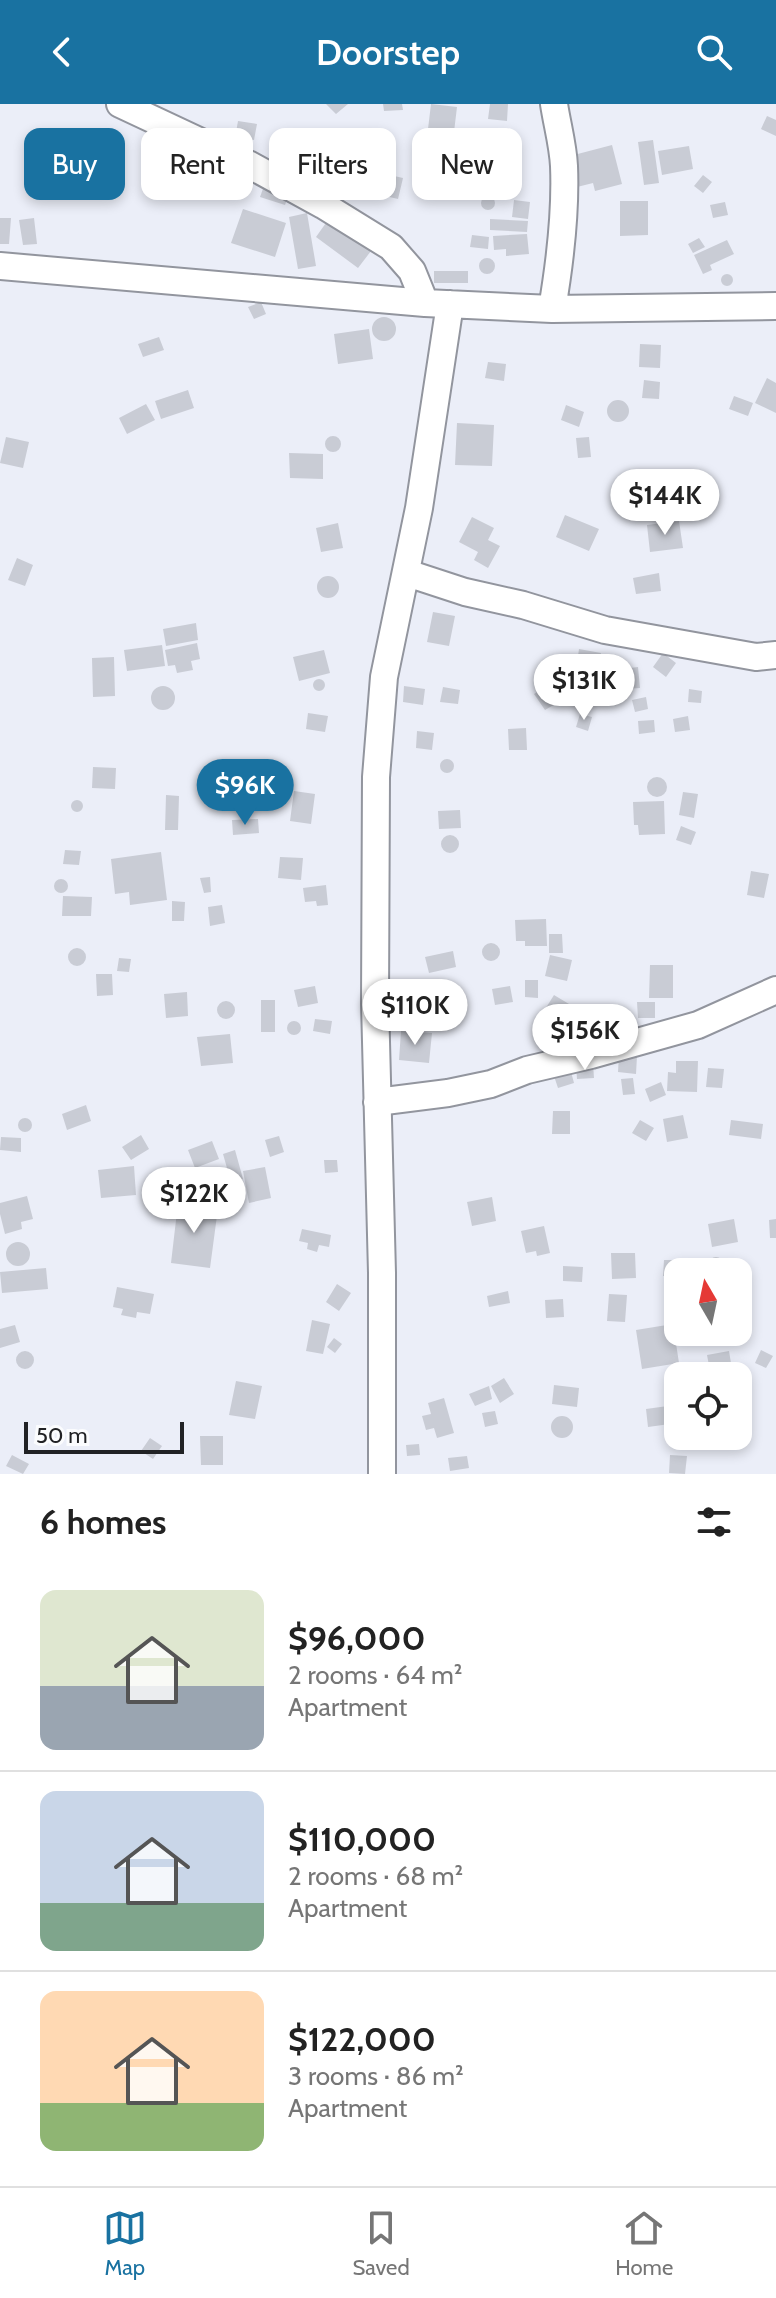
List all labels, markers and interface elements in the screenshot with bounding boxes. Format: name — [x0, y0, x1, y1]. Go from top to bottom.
icon: back — [40, 30, 84, 74]
text: Doorstep — [316, 30, 460, 74]
icon: search — [692, 30, 736, 74]
chip: Buy — [24, 128, 125, 200]
chip: Rent — [141, 128, 253, 200]
chip: Filters — [269, 128, 396, 200]
chip: New — [412, 128, 522, 200]
pin: $144K — [609, 469, 721, 537]
text: $144K — [628, 479, 702, 511]
pin: $131K — [528, 654, 640, 722]
text: $131K — [552, 664, 616, 696]
pin: $96K — [198, 759, 292, 827]
text: $96K — [215, 769, 275, 801]
pin: $110K — [359, 979, 471, 1047]
text: $110K — [381, 989, 449, 1021]
pin: $156K — [529, 1004, 641, 1072]
text: $156K — [550, 1014, 620, 1046]
pin: $122K — [138, 1167, 250, 1235]
text: $122K — [160, 1177, 228, 1209]
north arrow — [664, 1258, 752, 1346]
map controls — [664, 1258, 752, 1450]
button: locate — [664, 1362, 752, 1450]
scale bar — [24, 1418, 184, 1454]
text: 50 m — [36, 1422, 88, 1449]
icon: filters — [692, 1500, 736, 1544]
text: 6 homes — [40, 1501, 166, 1543]
text: $96,000 — [288, 1617, 426, 1659]
icon: home — [104, 1622, 200, 1718]
text: 2 rooms · 64 m² — [288, 1659, 463, 1691]
text: Apartment — [288, 1691, 407, 1723]
text: $110,000 — [288, 1818, 436, 1860]
icon: home — [104, 1823, 200, 1919]
text: 2 rooms · 68 m² — [288, 1860, 463, 1892]
text: Apartment — [288, 1892, 407, 1924]
text: $122,000 — [288, 2018, 436, 2060]
icon: home — [104, 2023, 200, 2119]
text: 3 rooms · 86 m² — [288, 2060, 464, 2092]
text: Apartment — [288, 2092, 407, 2124]
tab: Map — [103, 2206, 147, 2281]
tab: Saved — [352, 2206, 410, 2281]
tab: Home — [615, 2206, 673, 2281]

